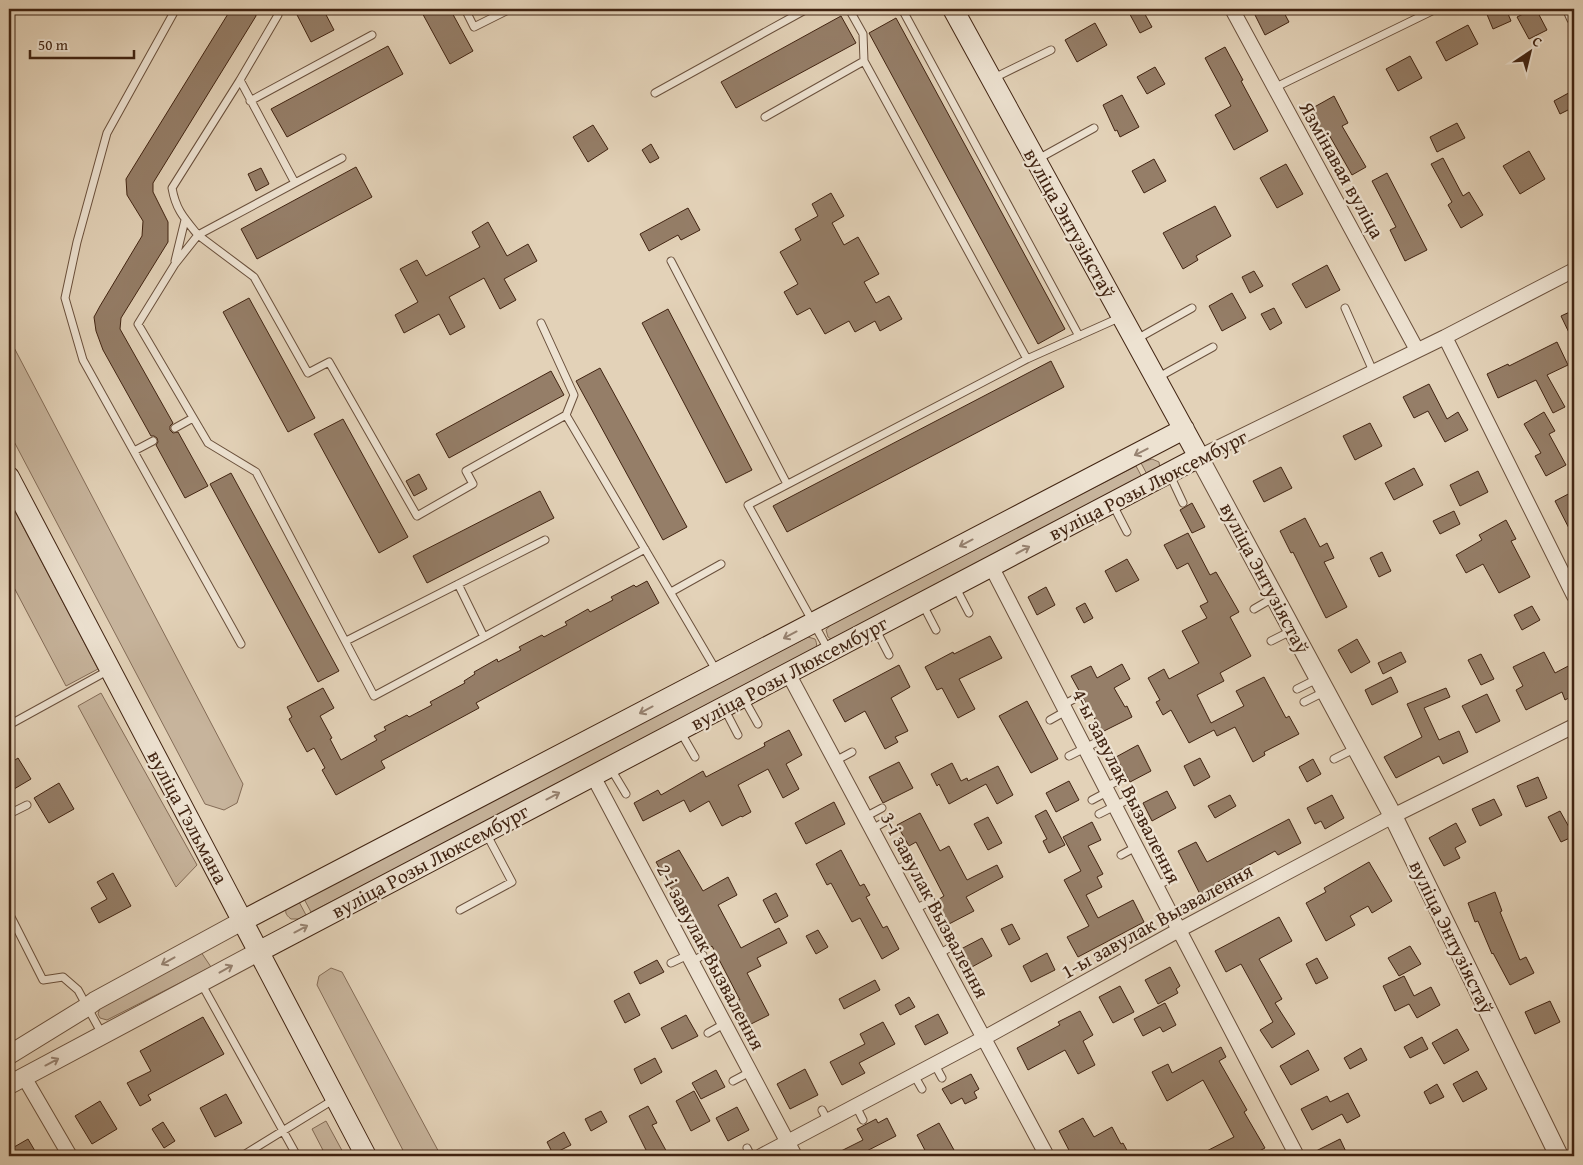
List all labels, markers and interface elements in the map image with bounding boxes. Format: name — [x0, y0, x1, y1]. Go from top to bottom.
scale bar — [30, 28, 134, 60]
north arrow — [1506, 28, 1556, 78]
text: С — [1528, 31, 1547, 52]
text: 50 m — [38, 34, 69, 55]
street label: Язмінавая вуліца — [1292, 95, 1392, 244]
street label: вуліца Энтузіястаў — [1017, 143, 1124, 303]
street label: вуліца Розы Люксембург — [1043, 422, 1253, 547]
one-way arrow — [1133, 447, 1148, 457]
street label: вуліца Энтузіястаў — [1213, 497, 1318, 658]
one-way arrow — [958, 538, 973, 548]
one-way arrow — [1015, 545, 1030, 555]
street label: вуліца Розы Люксембург — [685, 608, 893, 737]
one-way arrow — [783, 630, 798, 640]
street label: 4-ы завулак Вызвалення — [1066, 683, 1189, 888]
one-way arrow — [639, 705, 654, 715]
street label: вуліца Тэльмана — [141, 745, 236, 889]
one-way arrow — [546, 791, 560, 801]
street label: вуліца Розы Люксембург — [326, 796, 534, 925]
street label: 3-і завулак Вызвалення — [874, 807, 997, 1003]
street label: вуліца Энтузіястаў — [1403, 855, 1502, 1018]
street label: 1-ы завулак Вызвалення — [1056, 856, 1258, 985]
street label: 2-і завулак Вызвалення — [650, 859, 773, 1055]
one-way arrow — [293, 924, 308, 933]
one-way arrow — [161, 956, 176, 966]
one-way arrow — [218, 964, 233, 974]
one-way arrow — [44, 1057, 59, 1067]

